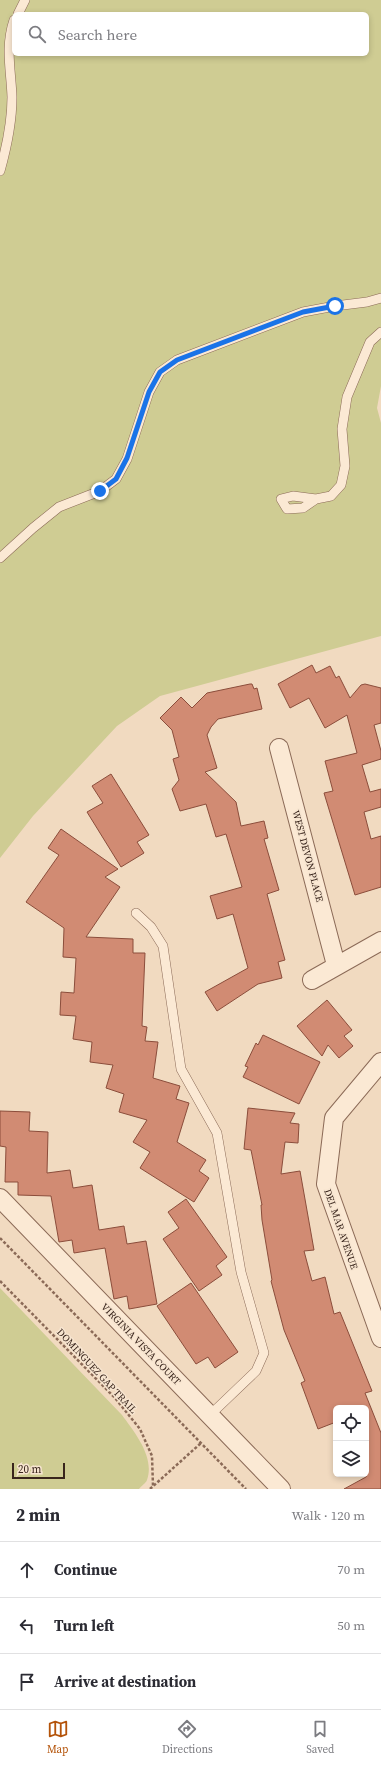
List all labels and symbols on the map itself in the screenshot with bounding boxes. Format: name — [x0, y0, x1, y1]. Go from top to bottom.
route start — [326, 297, 344, 315]
route end — [91, 482, 109, 500]
street label: WEST DEVON PLACE — [289, 809, 327, 903]
street label: DEL MAR AVENUE — [321, 1187, 361, 1271]
street label: VIRGINIA VISTA COURT — [98, 1300, 184, 1388]
street label: DOMINGUEZ GAP TRAIL — [54, 1326, 140, 1416]
scale bar — [12, 1461, 65, 1480]

